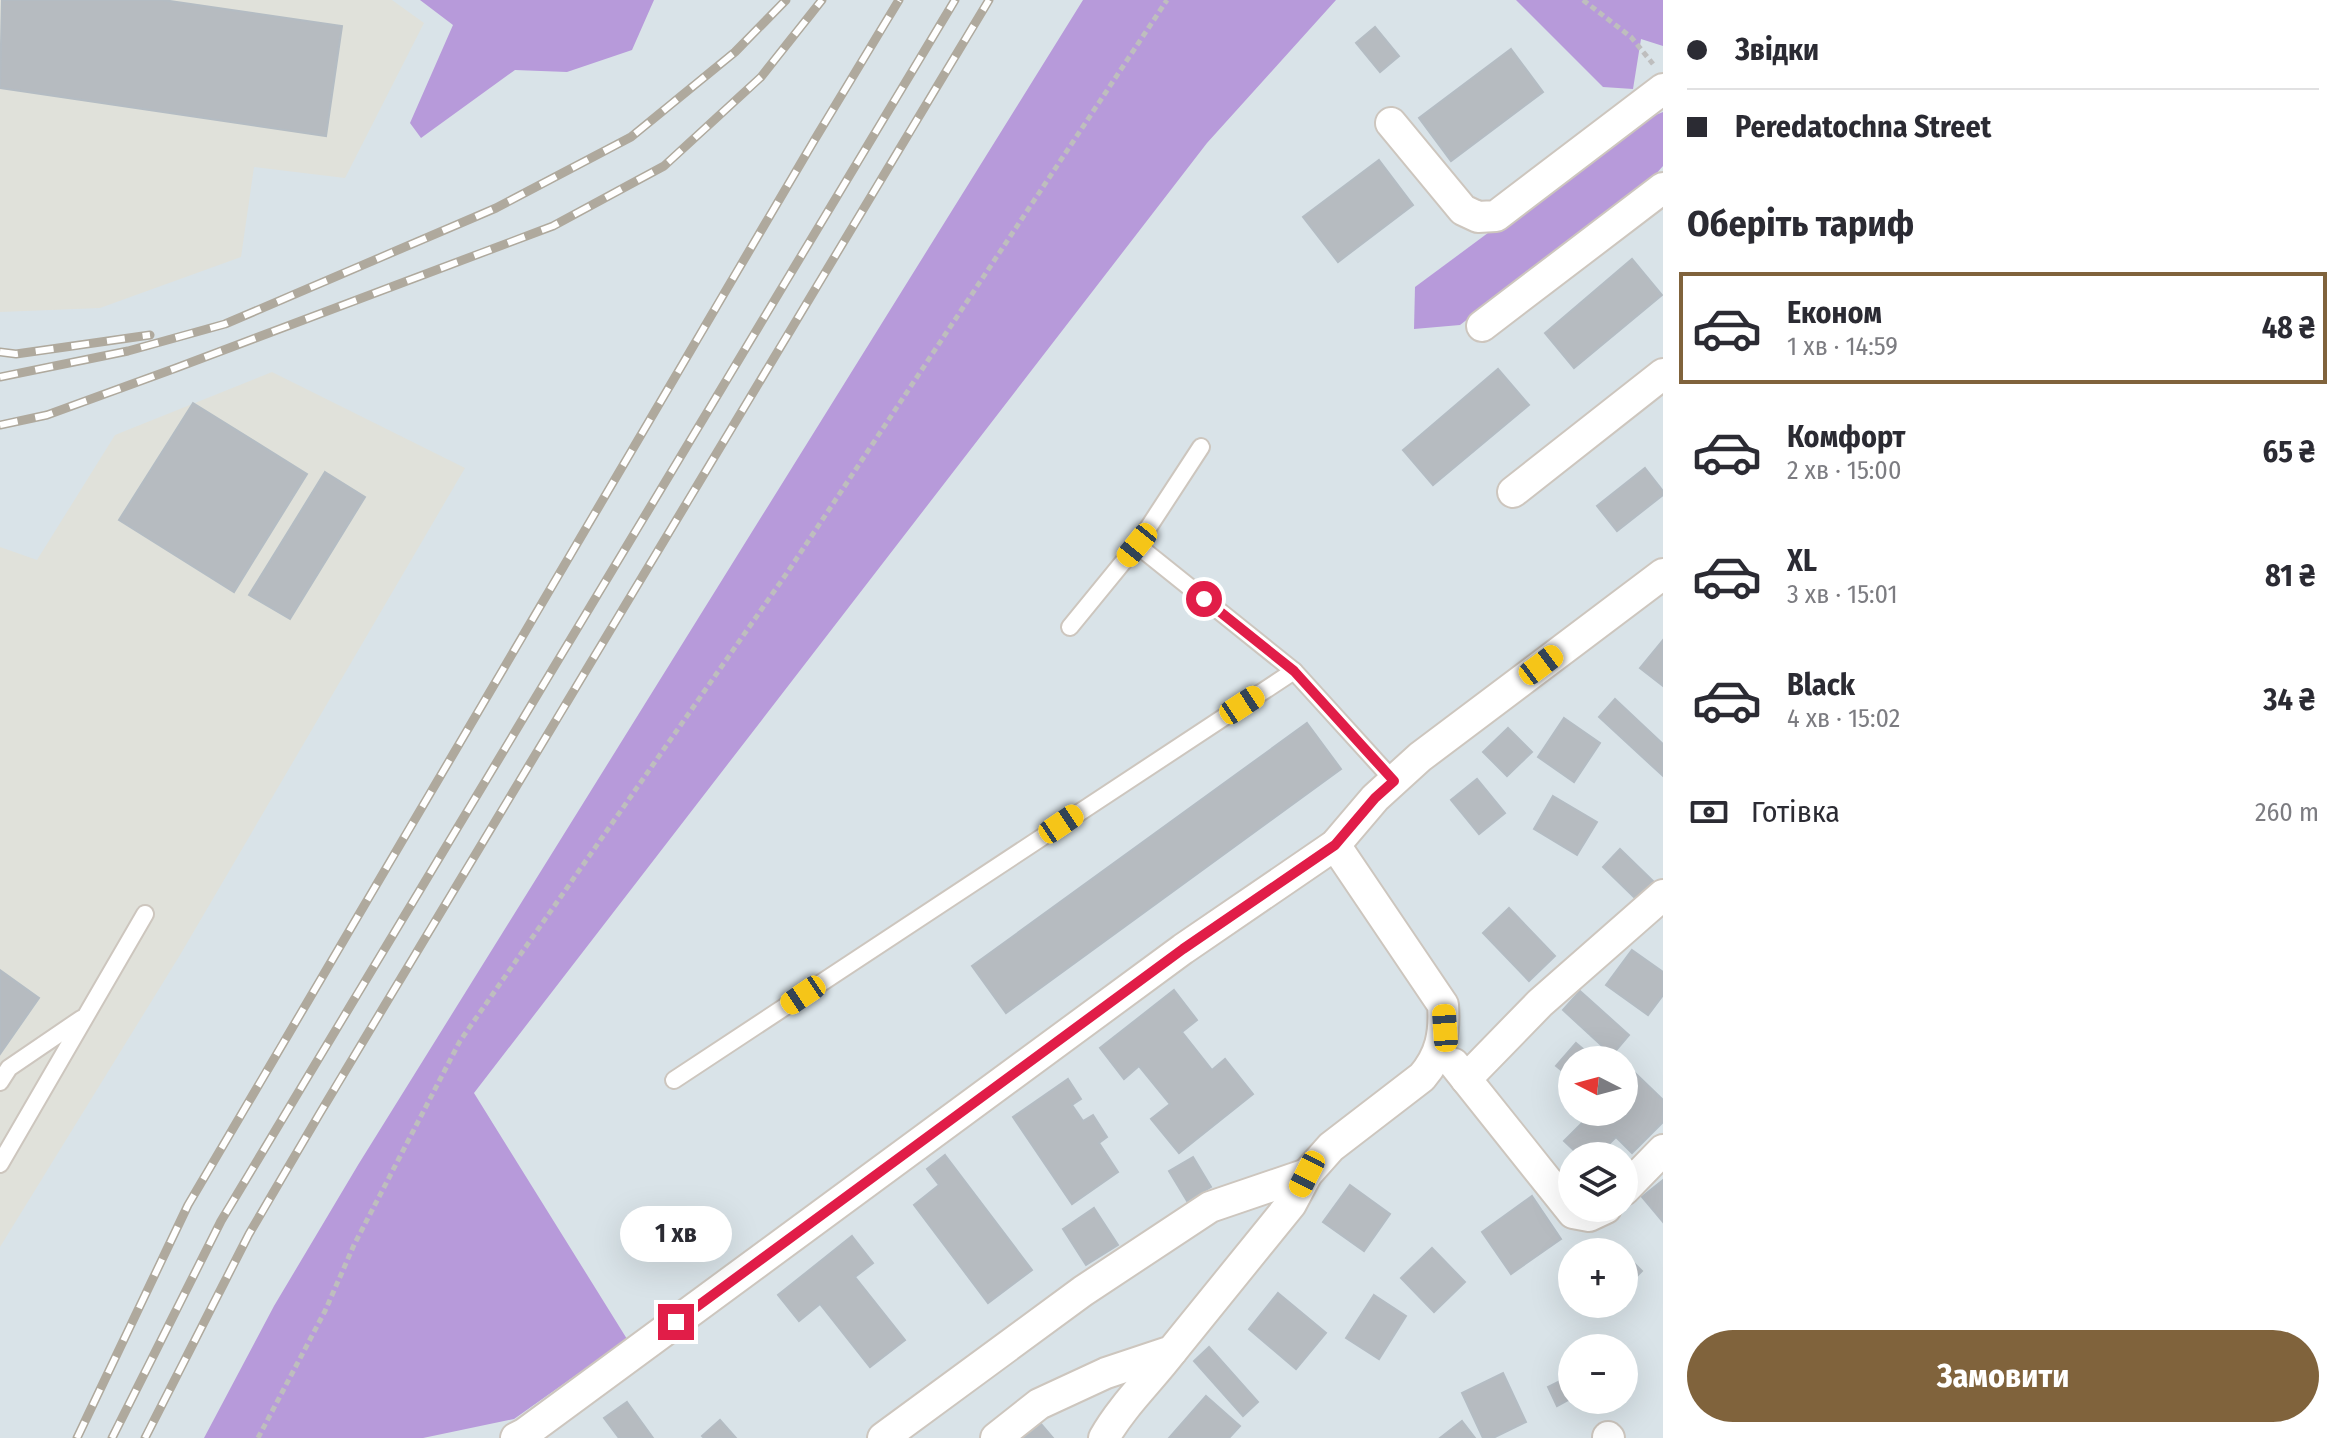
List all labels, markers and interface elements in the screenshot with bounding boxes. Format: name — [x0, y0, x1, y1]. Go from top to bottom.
text: Звідки — [1735, 32, 1819, 68]
text: Peredatochna Street — [1735, 109, 1991, 145]
text: Оберіть тариф — [1687, 202, 1914, 246]
icon: car — [1691, 292, 1763, 364]
text: Економ — [1787, 295, 1882, 331]
text: 48 ₴ — [2262, 310, 2315, 346]
text: 1 хв · 14:59 — [1787, 331, 1898, 362]
icon: car — [1691, 416, 1763, 488]
text: Комфорт — [1787, 419, 1905, 455]
text: 65 ₴ — [2263, 434, 2315, 470]
text: 2 хв · 15:00 — [1787, 455, 1901, 486]
car — [1113, 519, 1161, 571]
icon: car — [1691, 540, 1763, 612]
text: XL — [1787, 543, 1817, 579]
text: 81 ₴ — [2265, 558, 2315, 594]
text: 3 хв · 15:01 — [1787, 579, 1898, 610]
route start — [1186, 581, 1222, 617]
car — [1515, 641, 1567, 689]
icon: car — [1691, 664, 1763, 736]
text: Black — [1787, 667, 1855, 703]
car — [1215, 682, 1269, 728]
text: 34 ₴ — [2263, 682, 2315, 718]
text: 4 хв · 15:02 — [1787, 703, 1900, 734]
icon: cash — [1687, 790, 1731, 834]
text: Готівка — [1751, 794, 1840, 830]
text: 260 m — [2255, 797, 2319, 828]
car — [1034, 801, 1088, 847]
car — [776, 972, 830, 1018]
car — [1431, 1003, 1459, 1053]
north arrow — [1558, 1046, 1638, 1126]
map controls — [1558, 1046, 1638, 1414]
button: layers — [1558, 1142, 1638, 1222]
car — [1285, 1147, 1329, 1201]
callout: 1 хв — [620, 1206, 732, 1262]
text: 1 хв — [655, 1218, 697, 1249]
button: + — [1558, 1238, 1638, 1318]
route end — [658, 1304, 694, 1340]
button: Замовити — [1687, 1330, 2319, 1422]
button: − — [1558, 1334, 1638, 1414]

